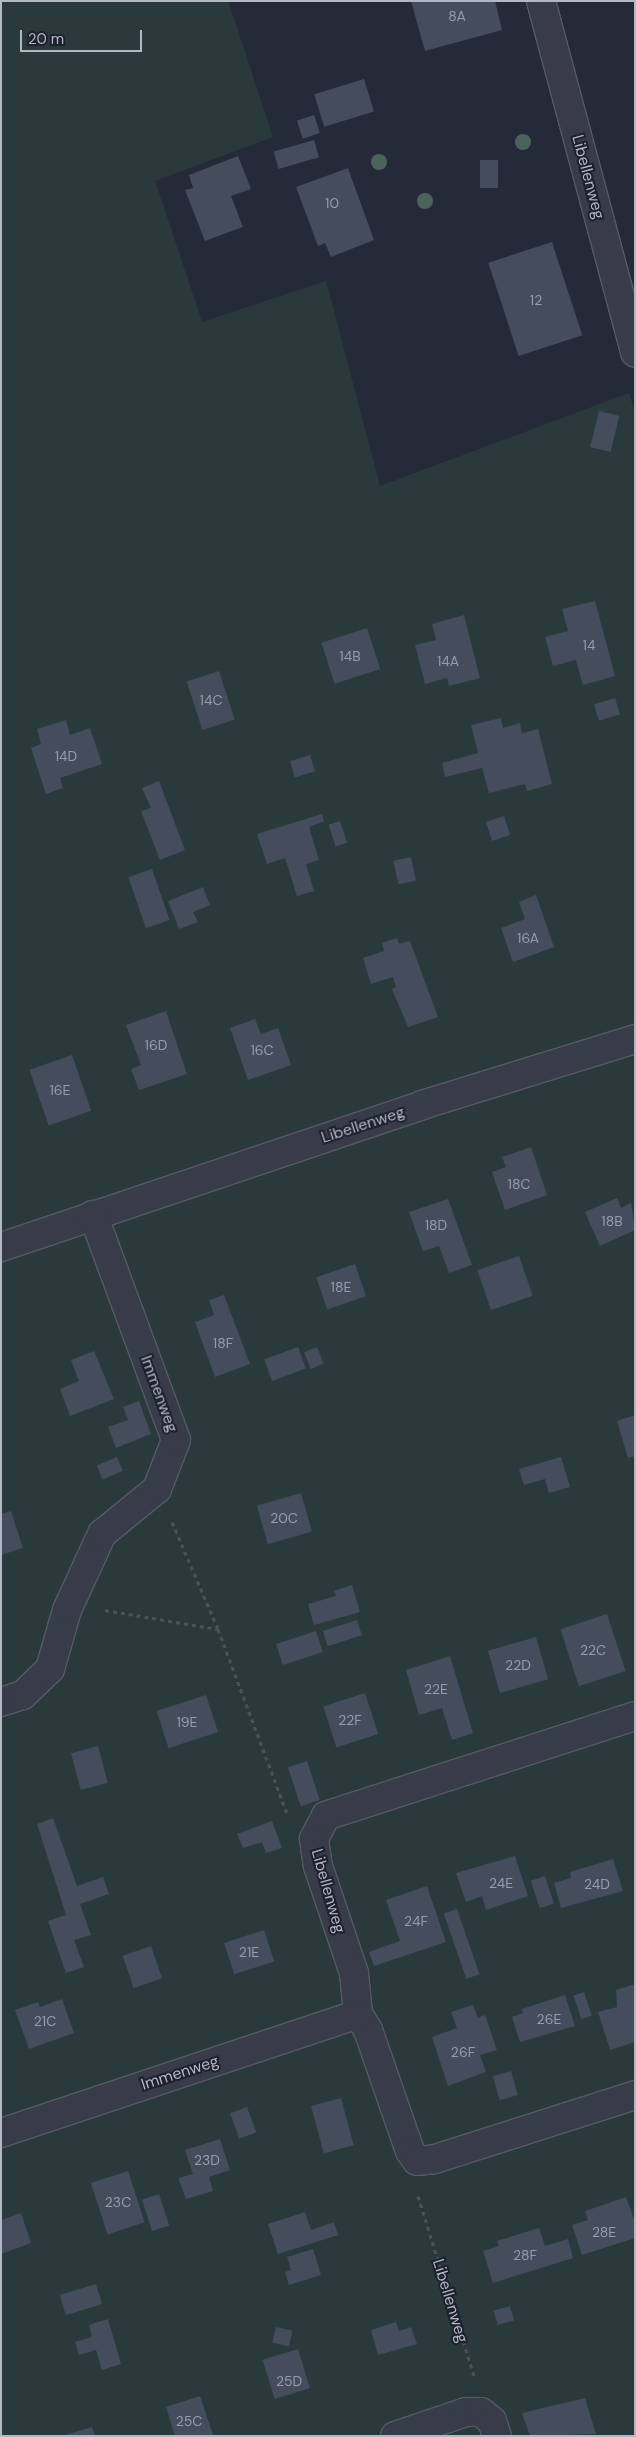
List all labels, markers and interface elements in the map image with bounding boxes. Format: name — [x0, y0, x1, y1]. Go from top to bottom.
house number: 8A — [448, 8, 466, 24]
scale bar — [22, 20, 145, 52]
text: 20 m — [28, 29, 64, 49]
street label: Libellenweg — [568, 133, 608, 221]
house number: 10 — [325, 195, 339, 211]
house number: 12 — [530, 292, 542, 308]
house number: 14 — [583, 637, 595, 653]
house number: 14B — [339, 648, 361, 664]
house number: 14A — [437, 653, 459, 669]
house number: 14C — [200, 692, 222, 708]
house number: 14D — [55, 748, 77, 764]
house number: 16A — [517, 930, 539, 946]
house number: 16D — [145, 1037, 167, 1053]
house number: 16C — [250, 1042, 274, 1058]
house number: 16E — [49, 1082, 71, 1098]
street label: Libellenweg — [319, 1102, 407, 1148]
house number: 18C — [508, 1176, 530, 1192]
house number: 18B — [601, 1213, 623, 1229]
house number: 18D — [425, 1217, 447, 1233]
house number: 18E — [331, 1279, 351, 1295]
house number: 18F — [213, 1335, 233, 1351]
street label: Immenweg — [136, 1353, 182, 1435]
house number: 20C — [270, 1510, 298, 1526]
house number: 22C — [580, 1642, 606, 1658]
house number: 22D — [505, 1657, 531, 1673]
house number: 22E — [424, 1681, 448, 1697]
house number: 22F — [338, 1712, 362, 1728]
house number: 19E — [176, 1714, 198, 1730]
street label: Libellenweg — [307, 1847, 349, 1935]
house number: 24E — [489, 1875, 513, 1891]
house number: 24D — [584, 1876, 610, 1892]
house number: 24F — [404, 1913, 428, 1929]
house number: 21E — [239, 1944, 259, 1960]
house number: 26E — [537, 2011, 561, 2027]
house number: 21C — [34, 2013, 56, 2029]
house number: 26F — [451, 2044, 475, 2060]
street label: Immenweg — [139, 2051, 221, 2095]
house number: 23D — [194, 2152, 220, 2168]
house number: 23C — [105, 2194, 131, 2210]
house number: 28E — [592, 2224, 616, 2240]
house number: 28F — [513, 2247, 537, 2263]
street label: Libellenweg — [428, 2257, 472, 2345]
house number: 25D — [276, 2373, 302, 2389]
house number: 25C — [176, 2413, 202, 2429]

